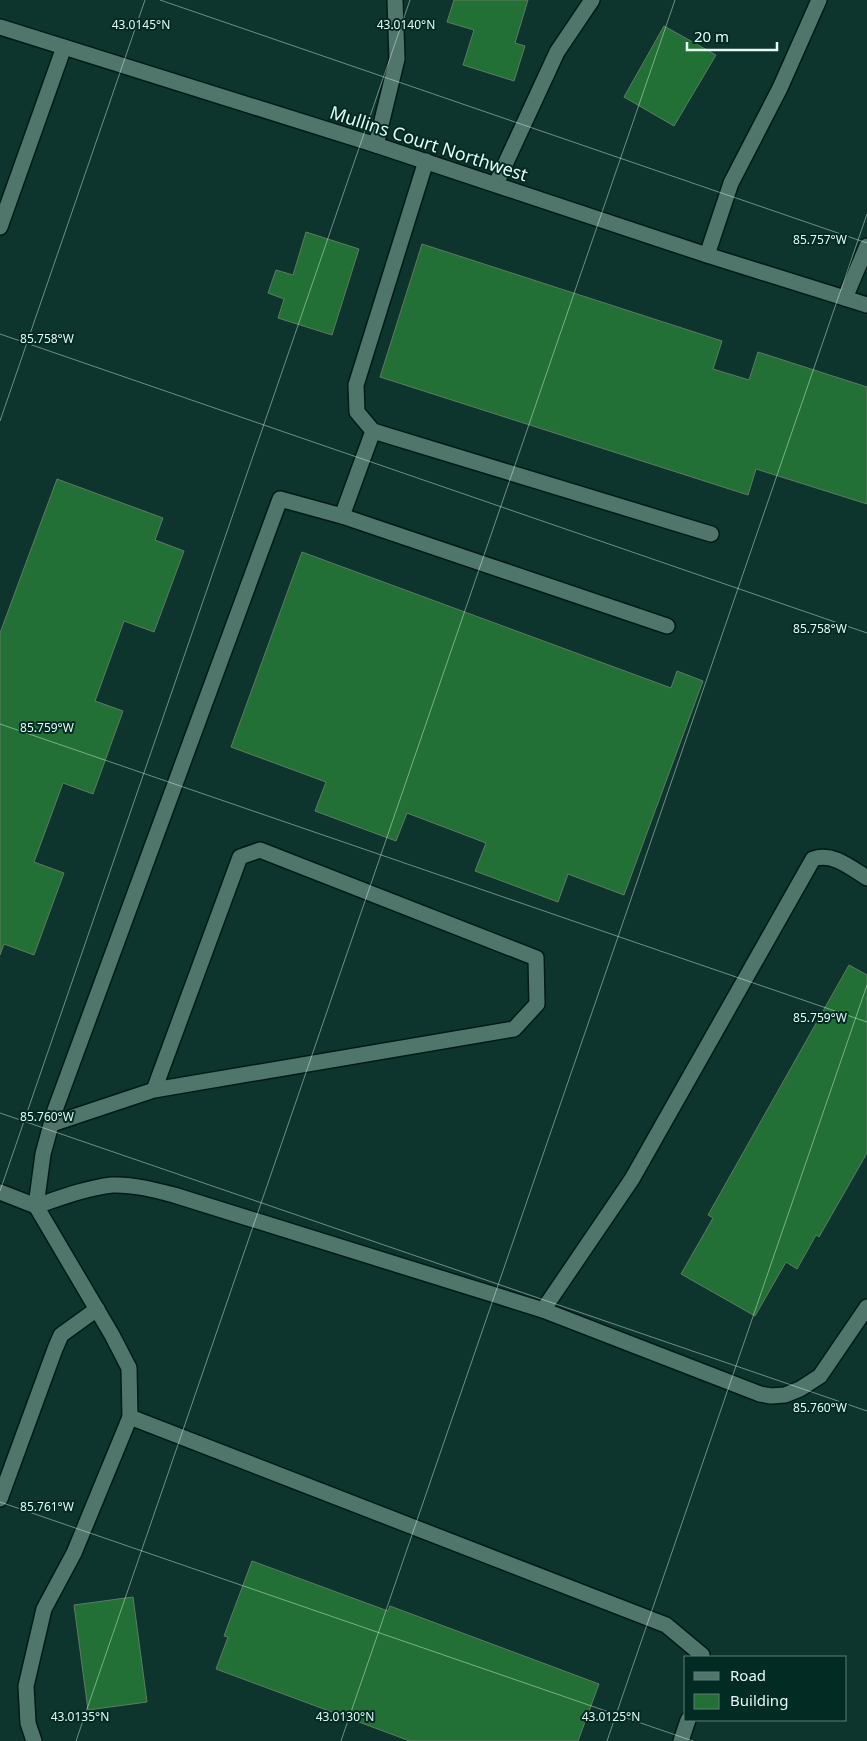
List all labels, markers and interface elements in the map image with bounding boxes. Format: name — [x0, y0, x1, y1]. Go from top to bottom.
text: 43.0145°N — [112, 16, 170, 33]
text: 43.0140°N — [377, 16, 435, 33]
scale bar — [687, 20, 777, 52]
text: 20 m — [694, 26, 729, 46]
street label: Mullins Court Northwest — [327, 100, 532, 187]
text: 85.757°W — [793, 231, 847, 248]
text: 85.758°W — [20, 330, 74, 347]
text: 85.758°W — [793, 620, 847, 637]
text: 85.759°W — [20, 719, 74, 736]
text: 85.759°W — [793, 1009, 847, 1026]
text: 85.760°W — [20, 1108, 74, 1125]
text: 85.760°W — [793, 1399, 847, 1416]
text: 85.761°W — [20, 1498, 74, 1515]
legend — [684, 1656, 847, 1721]
text: Road — [730, 1665, 766, 1685]
text: Building — [730, 1690, 788, 1710]
text: 43.0135°N — [51, 1708, 109, 1725]
text: 43.0130°N — [316, 1708, 374, 1725]
text: 43.0125°N — [582, 1708, 640, 1725]

